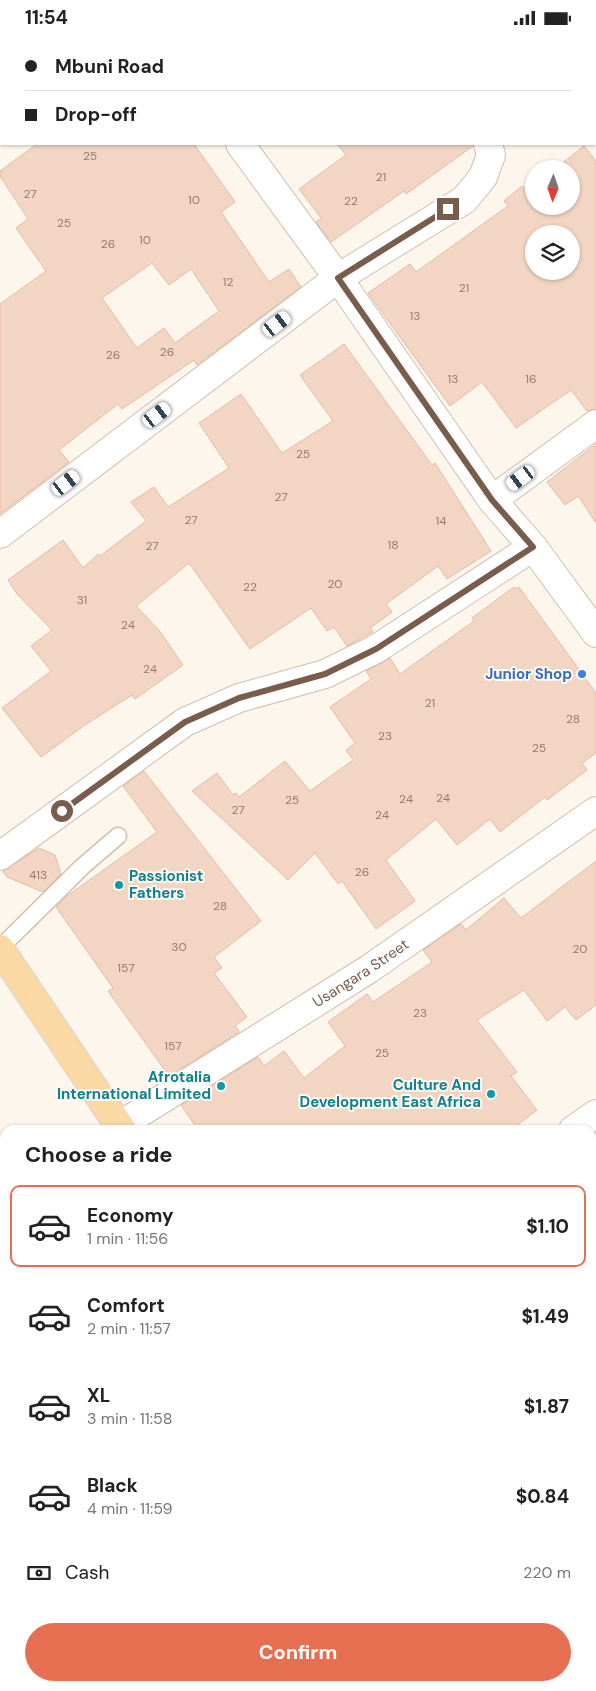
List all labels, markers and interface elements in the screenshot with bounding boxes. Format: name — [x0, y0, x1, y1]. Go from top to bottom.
text: 11:54 — [25, 5, 68, 30]
text: Mbuni Road — [55, 54, 164, 79]
text: Drop-off — [55, 102, 137, 127]
house number: 25 — [83, 148, 97, 164]
north arrow — [525, 160, 580, 215]
map controls — [525, 160, 580, 280]
house number: 21 — [376, 169, 386, 185]
house number: 27 — [23, 186, 37, 202]
house number: 10 — [188, 192, 200, 208]
house number: 22 — [344, 193, 358, 209]
route end — [437, 198, 459, 220]
house number: 25 — [57, 215, 71, 231]
button: layers — [525, 225, 580, 280]
house number: 10 — [139, 232, 151, 248]
house number: 26 — [101, 236, 115, 252]
house number: 12 — [223, 274, 233, 290]
house number: 21 — [459, 280, 469, 296]
house number: 13 — [410, 308, 420, 324]
car — [260, 309, 293, 339]
house number: 26 — [160, 344, 174, 360]
house number: 26 — [106, 347, 120, 363]
house number: 13 — [448, 371, 458, 387]
house number: 16 — [525, 371, 537, 387]
car — [140, 400, 173, 430]
house number: 25 — [296, 446, 310, 462]
car — [504, 463, 537, 493]
car — [49, 468, 82, 498]
house number: 27 — [274, 489, 288, 505]
house number: 27 — [184, 512, 198, 528]
house number: 14 — [435, 513, 447, 529]
house number: 18 — [387, 537, 399, 553]
house number: 27 — [145, 538, 159, 554]
house number: 20 — [327, 576, 343, 592]
house number: 22 — [243, 579, 257, 595]
house number: 31 — [77, 592, 87, 608]
house number: 24 — [121, 617, 135, 633]
house number: 24 — [143, 661, 157, 677]
place label: Junior Shop — [485, 664, 572, 684]
marker: Junior Shop — [576, 668, 588, 680]
house number: 21 — [425, 695, 435, 711]
house number: 28 — [566, 711, 580, 727]
house number: 23 — [378, 728, 392, 744]
house number: 25 — [532, 740, 546, 756]
house number: 24 — [436, 790, 450, 806]
house number: 24 — [399, 791, 413, 807]
house number: 25 — [285, 792, 299, 808]
route start — [51, 800, 73, 822]
house number: 27 — [231, 802, 245, 818]
house number: 24 — [375, 807, 389, 823]
house number: 26 — [355, 864, 369, 880]
place label: Passionist Fathers — [129, 866, 203, 903]
house number: 413 — [29, 867, 47, 883]
marker: Passionist Fathers — [113, 879, 125, 891]
house number: 28 — [213, 898, 227, 914]
street label: Usangara Street — [309, 934, 413, 1012]
house number: 30 — [171, 939, 187, 955]
house number: 20 — [572, 941, 588, 957]
house number: 157 — [117, 960, 135, 976]
house number: 23 — [413, 1005, 427, 1021]
house number: 157 — [164, 1038, 182, 1054]
house number: 25 — [375, 1045, 389, 1061]
place label: Afrotalia International Limited — [57, 1067, 211, 1104]
place label: Culture And Development East Africa — [300, 1075, 481, 1112]
marker: Afrotalia International Limited — [215, 1080, 227, 1092]
marker: Culture And Development East Africa — [485, 1088, 497, 1100]
text: Choose a ride — [25, 1140, 173, 1169]
text: Economy — [87, 1203, 174, 1228]
icon: car — [27, 1204, 72, 1249]
text: $1.10 — [526, 1214, 569, 1239]
text: 1 min · 11:56 — [87, 1228, 168, 1249]
text: Comfort — [87, 1293, 165, 1318]
icon: car — [27, 1294, 72, 1339]
text: $1.49 — [521, 1304, 569, 1329]
text: 2 min · 11:57 — [87, 1318, 171, 1339]
text: XL — [87, 1383, 110, 1408]
icon: car — [27, 1384, 72, 1429]
text: $1.87 — [524, 1394, 569, 1419]
text: 3 min · 11:58 — [87, 1408, 172, 1429]
text: Black — [87, 1473, 138, 1498]
icon: car — [27, 1474, 72, 1519]
text: $0.84 — [516, 1484, 569, 1509]
text: 4 min · 11:59 — [87, 1498, 173, 1519]
icon: cash — [25, 1559, 53, 1587]
text: Cash — [65, 1560, 109, 1585]
text: 220 m — [523, 1562, 571, 1583]
button: Confirm — [25, 1623, 571, 1681]

